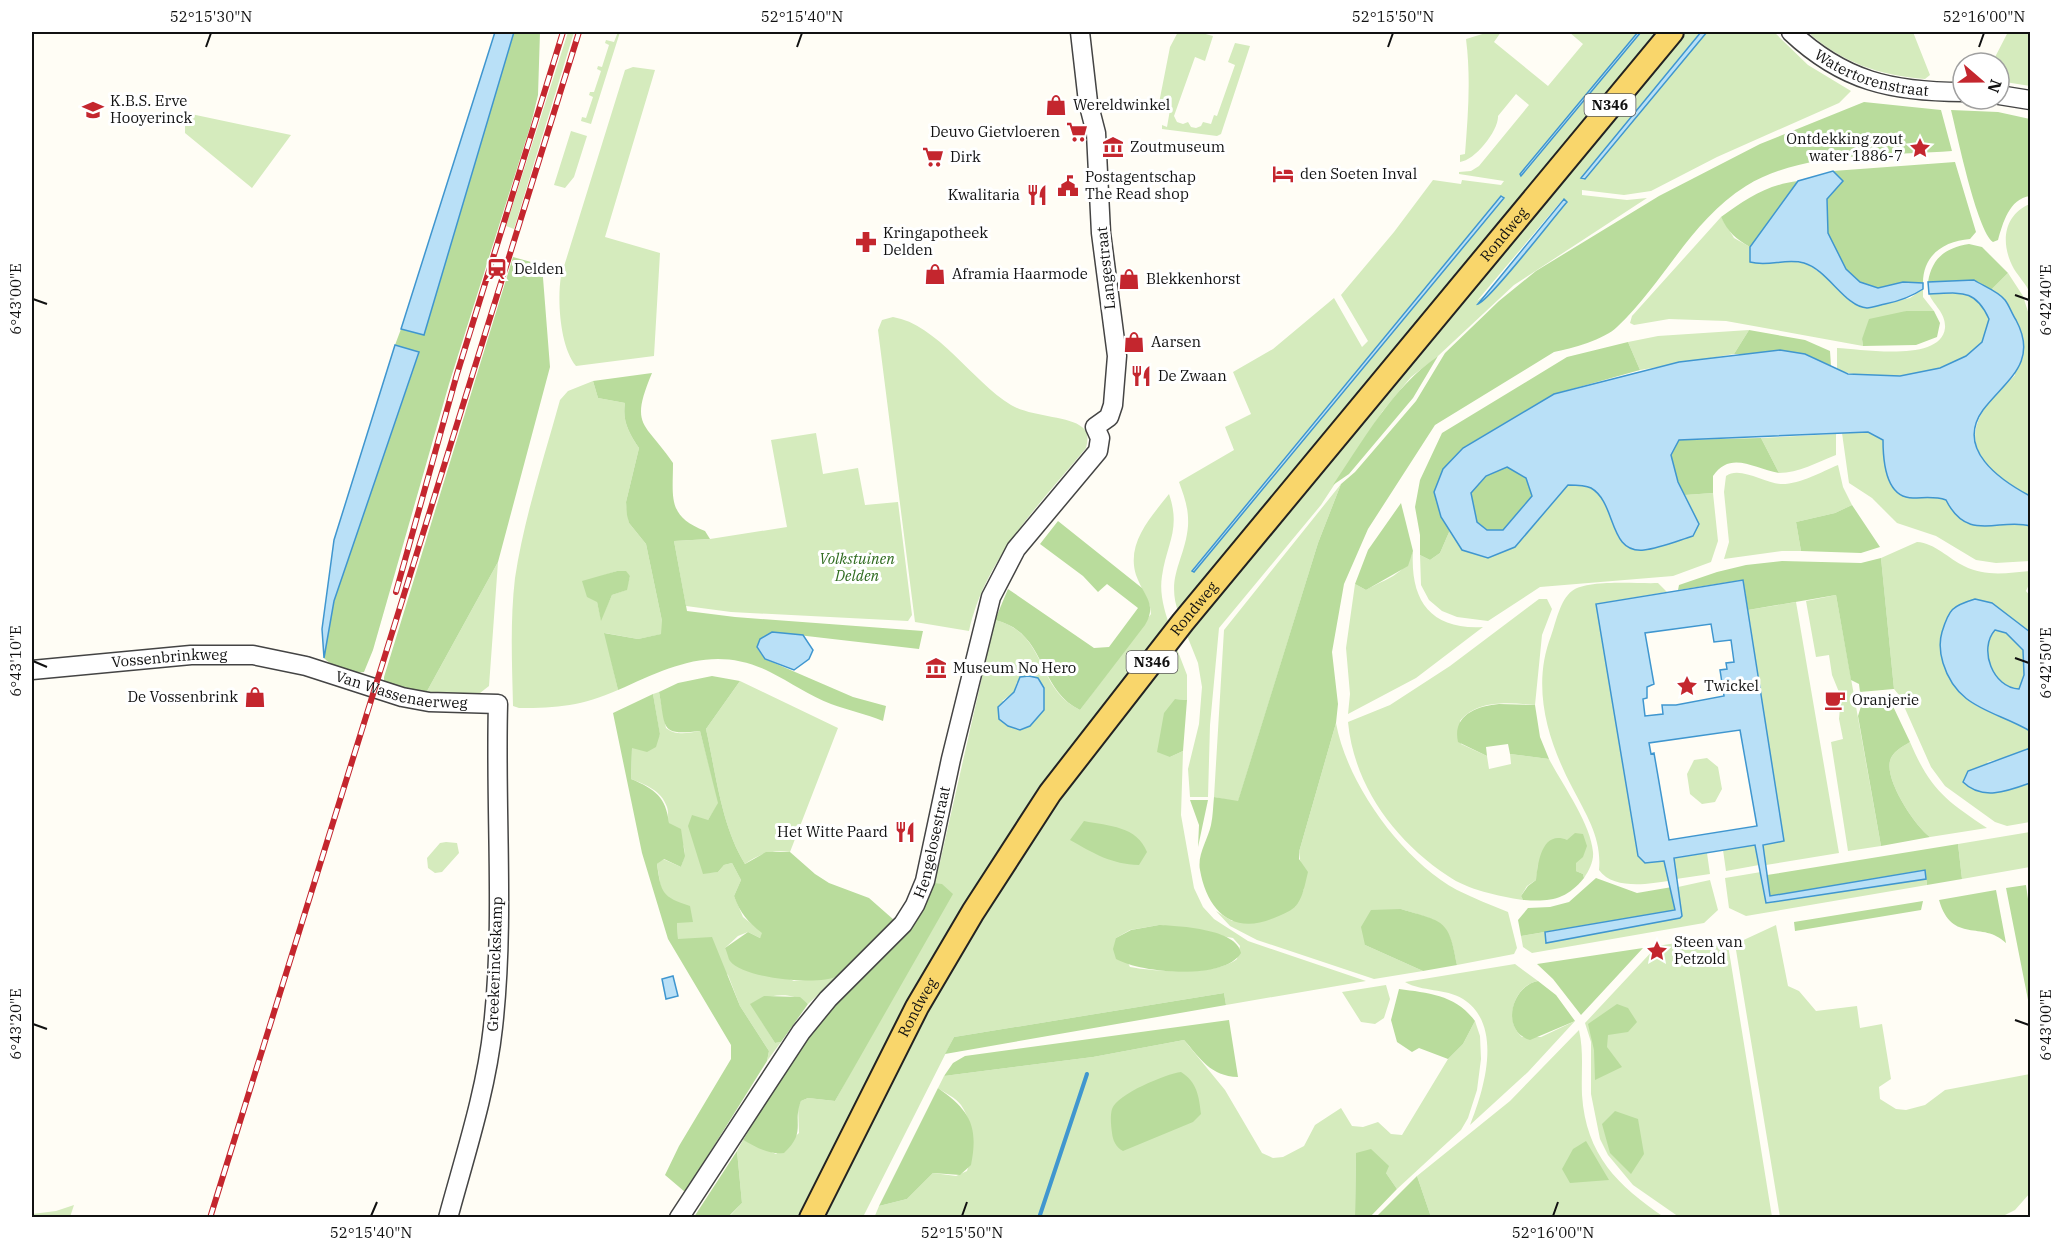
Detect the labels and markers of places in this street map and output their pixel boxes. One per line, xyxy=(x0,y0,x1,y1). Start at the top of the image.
place label: K.B.S. Erve Hooyerinck xyxy=(110,91,192,127)
shop icon: Wereldwinkel xyxy=(1044,93,1068,117)
place label: Wereldwinkel xyxy=(1073,95,1170,114)
school or university icon: K.B.S. Erve Hooyerinck xyxy=(81,98,105,122)
supermarket icon: Deuvo Gietvloeren xyxy=(1065,120,1089,144)
place label: Deuvo Gietvloeren xyxy=(930,122,1060,141)
place label: Ontdekking zout water 1886-7 xyxy=(1786,129,1903,165)
museum icon: Zoutmuseum xyxy=(1101,135,1125,159)
place icon: Ontdekking zout water 1886-7 xyxy=(1908,136,1932,160)
place label: Zoutmuseum xyxy=(1130,137,1225,156)
supermarket icon: Dirk xyxy=(921,145,945,169)
place label: Dirk xyxy=(950,147,981,166)
hotel icon: den Soeten Inval xyxy=(1271,162,1295,186)
place label: den Soeten Inval xyxy=(1300,164,1417,183)
place label: Postagentschap The Read shop xyxy=(1085,167,1196,203)
public building icon: Postagentschap The Read shop xyxy=(1056,174,1080,198)
restaurant icon: Kwalitaria xyxy=(1025,183,1049,207)
place label: Kwalitaria xyxy=(948,185,1020,204)
place label: Kringapotheek Delden xyxy=(883,223,988,259)
pharmacy icon: Kringapotheek Delden xyxy=(854,230,878,254)
station icon: Delden xyxy=(485,257,509,281)
place label: Delden xyxy=(514,259,564,278)
shop icon: Aframia Haarmode xyxy=(923,262,947,286)
place label: Aframia Haarmode xyxy=(952,264,1088,283)
shop icon: Blekkenhorst xyxy=(1117,267,1141,291)
place label: Blekkenhorst xyxy=(1146,269,1241,288)
shop icon: Aarsen xyxy=(1122,330,1146,354)
place label: Aarsen xyxy=(1151,332,1201,351)
restaurant icon: De Zwaan xyxy=(1129,364,1153,388)
place label: De Zwaan xyxy=(1158,366,1227,385)
museum icon: Museum No Hero xyxy=(924,656,948,680)
place label: Museum No Hero xyxy=(953,658,1076,677)
place icon: Twickel xyxy=(1675,674,1699,698)
place label: Twickel xyxy=(1704,676,1759,695)
shop icon: De Vossenbrink xyxy=(243,685,267,709)
place label: De Vossenbrink xyxy=(127,687,238,706)
cafe icon: Oranjerie xyxy=(1823,688,1847,712)
place label: Oranjerie xyxy=(1852,690,1919,709)
restaurant icon: Het Witte Paard xyxy=(893,820,917,844)
place label: Het Witte Paard xyxy=(777,822,888,841)
place label: Steen van Petzold xyxy=(1674,932,1743,968)
place icon: Steen van Petzold xyxy=(1645,939,1669,963)

